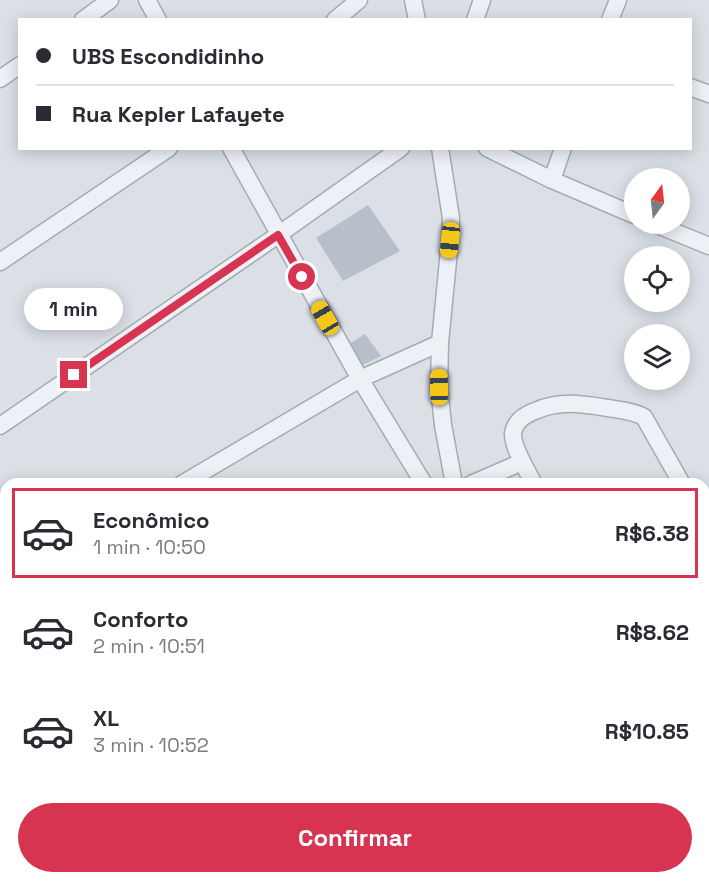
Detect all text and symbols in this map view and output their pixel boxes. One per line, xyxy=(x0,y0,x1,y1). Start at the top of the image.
text: UBS Escondidinho xyxy=(72,42,264,70)
text: Rua Kepler Lafayete xyxy=(72,100,285,128)
north arrow xyxy=(624,168,690,234)
map controls xyxy=(624,168,690,390)
car xyxy=(439,221,461,259)
button: locate xyxy=(624,246,690,312)
route start xyxy=(288,263,315,290)
callout: 1 min xyxy=(25,288,124,330)
text: 1 min xyxy=(49,296,98,322)
car xyxy=(308,298,342,338)
button: layers xyxy=(624,324,690,390)
route end xyxy=(60,361,87,388)
car xyxy=(430,369,448,405)
icon: car xyxy=(21,506,75,560)
text: Econômico xyxy=(93,506,210,534)
text: R$6.38 xyxy=(615,519,689,547)
text: 1 min · 10:50 xyxy=(93,534,206,560)
icon: car xyxy=(21,605,75,659)
text: Conforto xyxy=(93,605,188,633)
text: R$8.62 xyxy=(616,618,689,646)
text: 2 min · 10:51 xyxy=(93,633,205,659)
icon: car xyxy=(21,704,75,758)
text: XL xyxy=(93,704,119,732)
text: R$10.85 xyxy=(605,717,689,745)
text: 3 min · 10:52 xyxy=(93,732,209,758)
button: Confirmar xyxy=(18,803,692,872)

